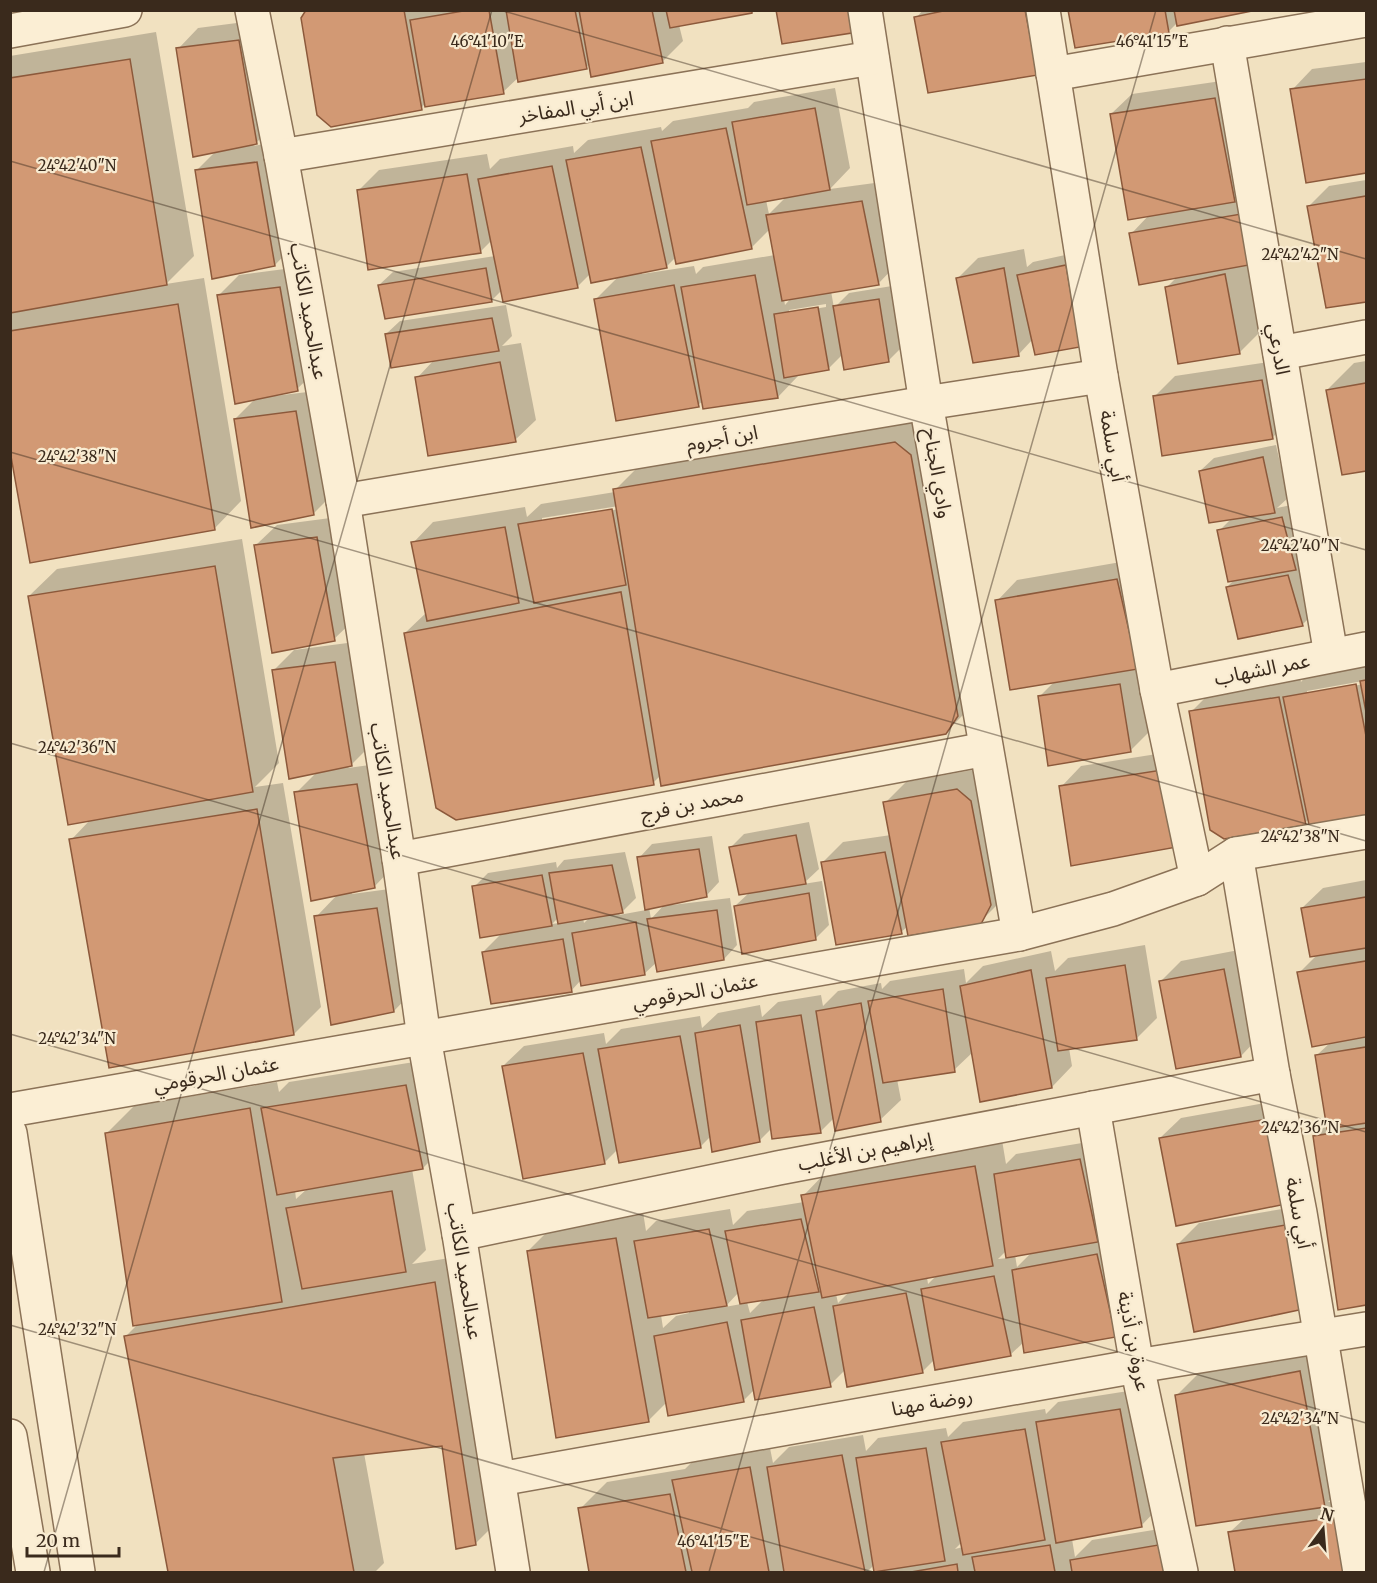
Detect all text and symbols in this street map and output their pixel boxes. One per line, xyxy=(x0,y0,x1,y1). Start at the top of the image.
text: 46°41'10"E xyxy=(450,32,524,51)
text: 46°41'15"E xyxy=(1116,32,1189,51)
street label: ابن أبي المفاخر xyxy=(516,85,636,132)
text: 24°42'40"N xyxy=(38,156,117,175)
street label: عبدالحميد الكاتب xyxy=(285,241,334,381)
text: 24°42'42"N xyxy=(1262,245,1339,264)
street label: الدرعي xyxy=(1259,321,1296,377)
street label: أبي سلمة xyxy=(1091,408,1132,484)
street label: ابن أجروم xyxy=(684,419,760,459)
street label: وادي الجناح xyxy=(915,426,959,521)
text: 24°42'38"N xyxy=(38,447,117,466)
text: 24°42'40"N xyxy=(1261,536,1340,555)
street label: عمر الشهاب xyxy=(1212,647,1312,690)
street label: عبدالحميد الكاتب xyxy=(365,721,412,861)
text: 24°42'36"N xyxy=(38,738,116,757)
street label: محمد بن فرج xyxy=(638,781,746,829)
text: 24°42'38"N xyxy=(1261,827,1340,846)
street label: عثمان الحرقومي xyxy=(630,967,760,1017)
text: 24°42'34"N xyxy=(38,1029,116,1048)
street label: عثمان الحرقومي xyxy=(151,1050,281,1100)
text: 24°42'36"N xyxy=(1261,1118,1339,1137)
street label: إبراهيم بن الأغلب xyxy=(796,1125,935,1179)
street label: أبي سلمة xyxy=(1277,1175,1318,1251)
street label: عبدالحميد الكاتب xyxy=(442,1201,489,1341)
street label: عروة بن أذينة xyxy=(1113,1289,1156,1393)
text: 24°42'32"N xyxy=(38,1320,116,1339)
street label: روضة مهنا xyxy=(889,1382,975,1421)
text: 24°42'34"N xyxy=(1261,1409,1339,1428)
north arrow xyxy=(1293,1499,1353,1559)
text: N xyxy=(1318,1503,1336,1526)
scale bar xyxy=(27,1520,118,1558)
text: 20 m xyxy=(36,1529,80,1552)
text: 46°41'15"E xyxy=(677,1532,750,1551)

